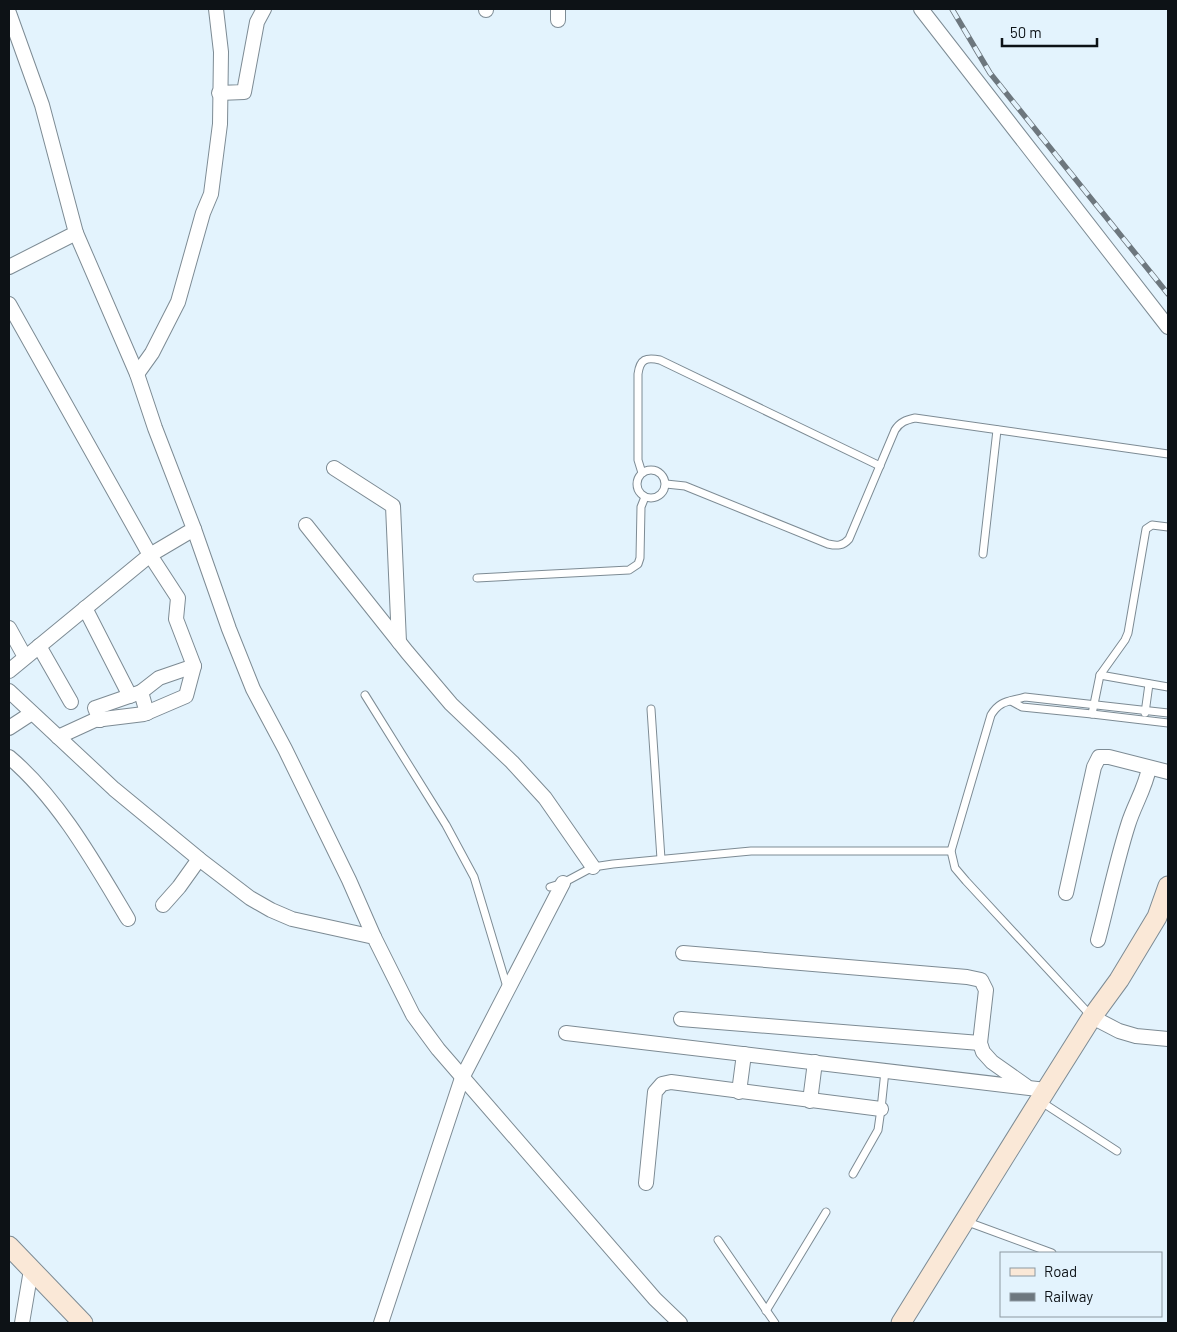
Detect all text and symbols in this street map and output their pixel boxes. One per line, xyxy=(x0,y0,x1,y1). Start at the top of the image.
scale bar xyxy=(1002,15,1097,47)
text: 50 m xyxy=(1010,23,1042,41)
legend xyxy=(1000,1252,1162,1317)
text: Road xyxy=(1044,1262,1077,1280)
text: Railway xyxy=(1044,1287,1093,1305)

